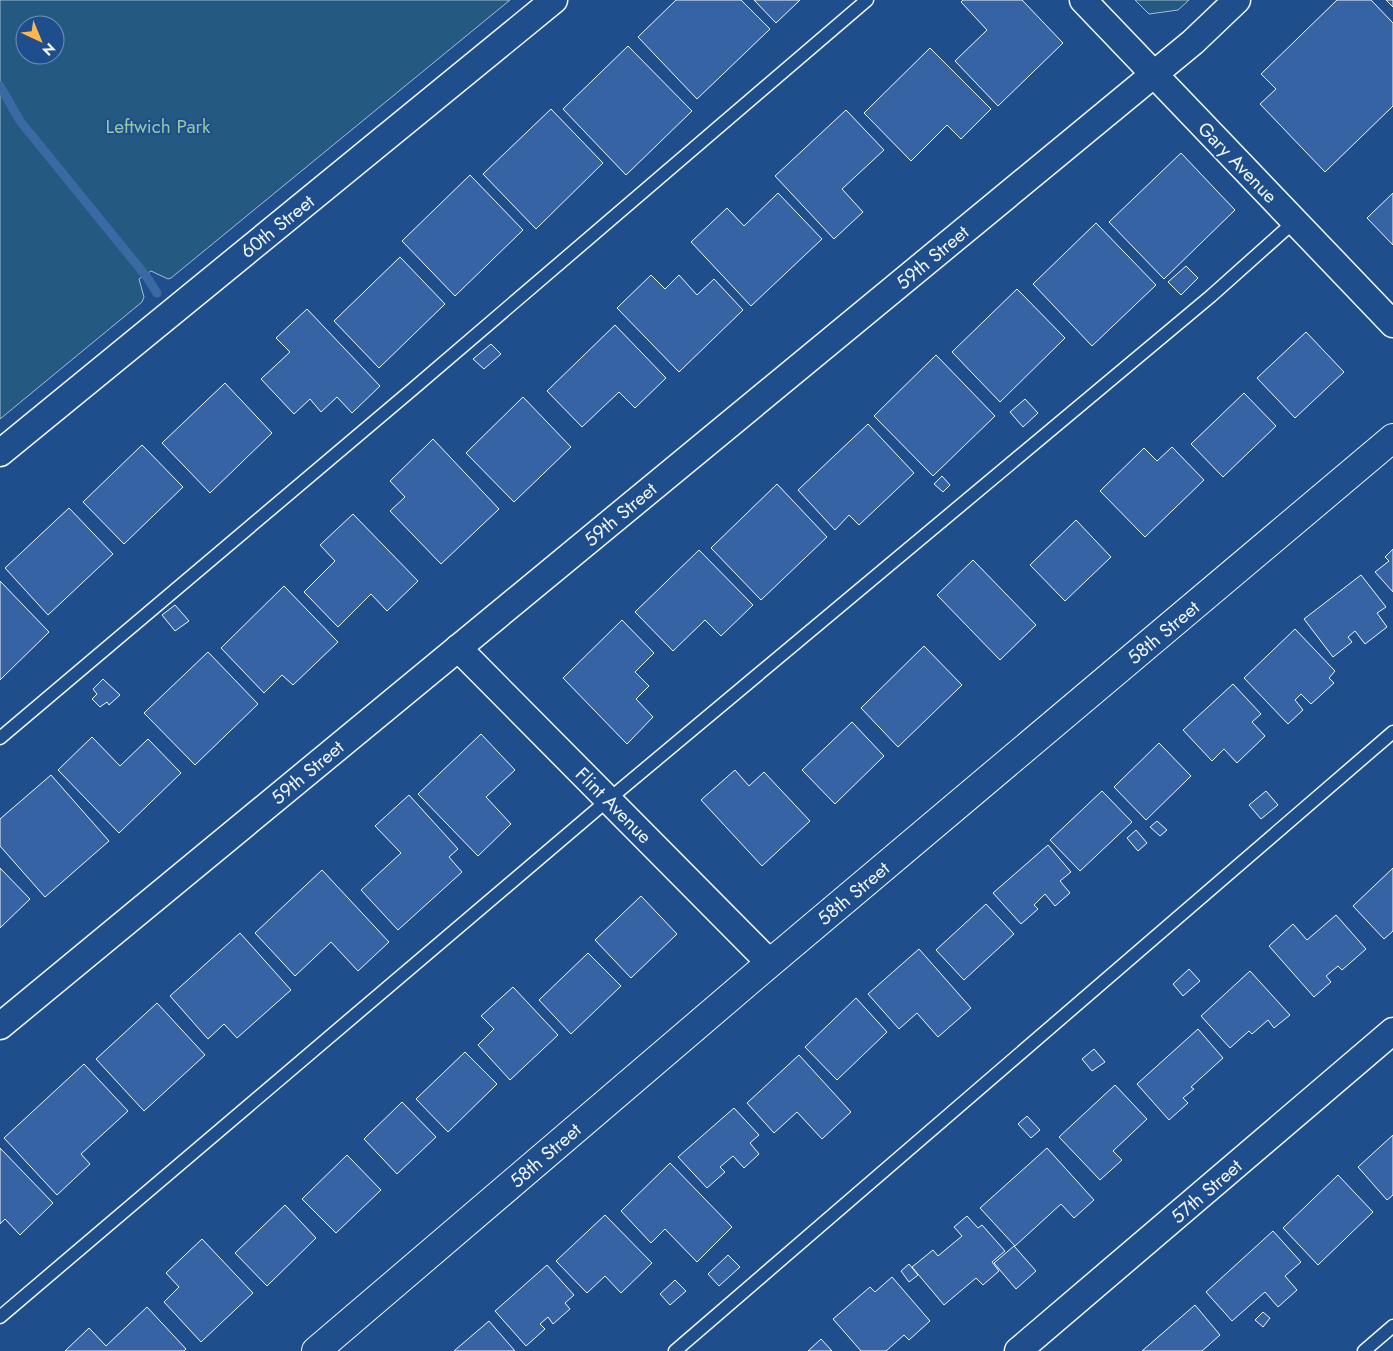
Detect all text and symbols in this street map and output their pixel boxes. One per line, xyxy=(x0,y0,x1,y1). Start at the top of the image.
north arrow xyxy=(15,15,65,65)
text: N xyxy=(38,38,60,60)
park label: Leftwich Park xyxy=(106,113,211,140)
street label: Gary Avenue xyxy=(1192,115,1284,209)
street label: 60th Street xyxy=(235,188,320,265)
street label: 59th Street xyxy=(890,219,975,296)
street label: 59th Street xyxy=(578,476,663,553)
street label: 58th Street xyxy=(1121,594,1206,671)
street label: 59th Street xyxy=(265,734,350,811)
street label: Flint Avenue xyxy=(569,761,658,850)
street label: 58th Street xyxy=(811,855,896,932)
street label: 58th Street xyxy=(504,1116,587,1194)
street label: 57th Street xyxy=(1165,1153,1248,1230)

